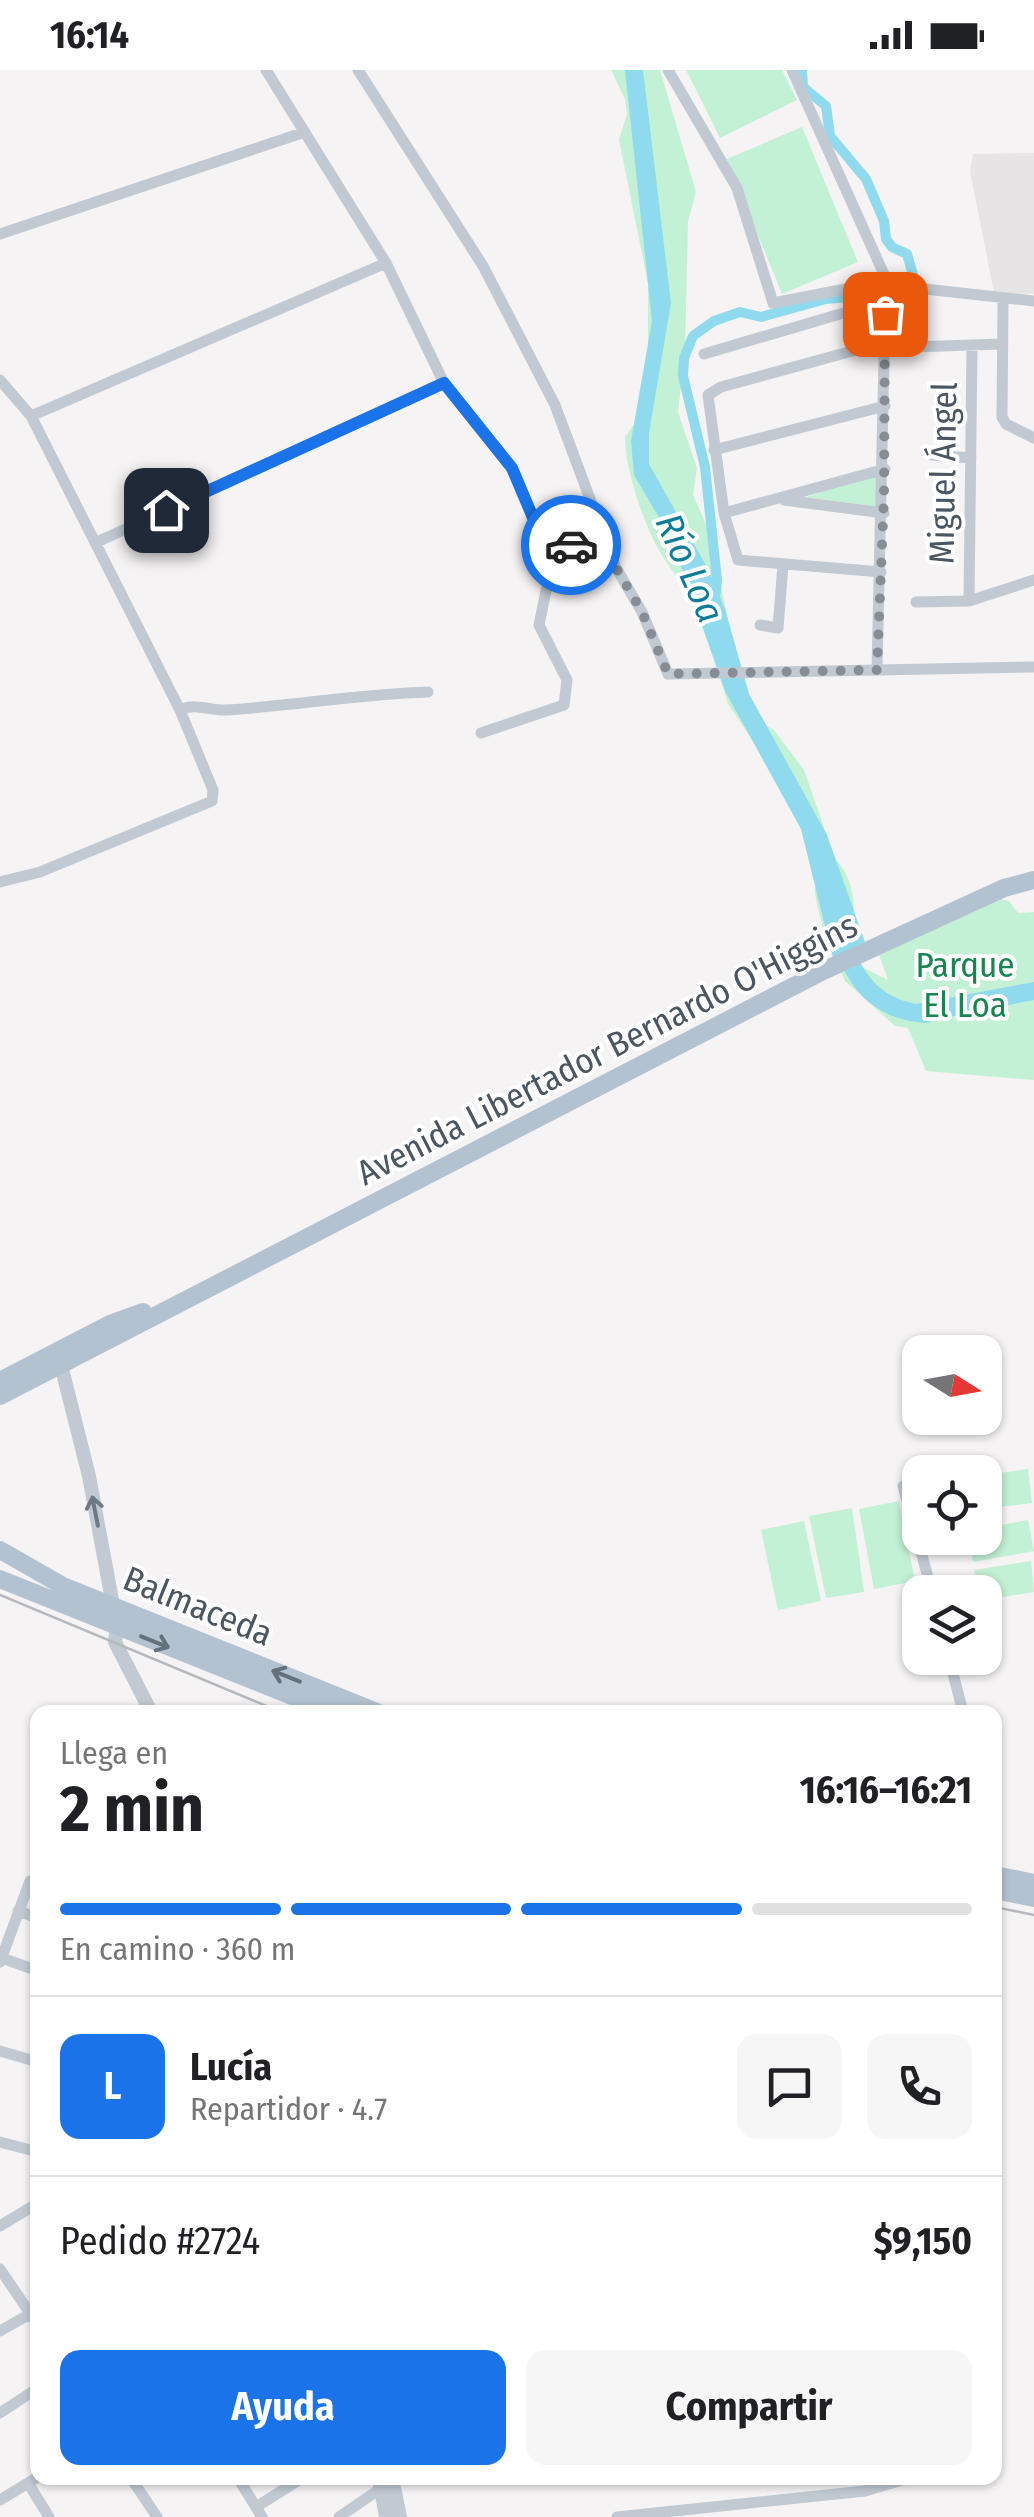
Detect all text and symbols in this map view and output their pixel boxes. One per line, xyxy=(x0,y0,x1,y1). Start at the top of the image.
text: 16:14 xyxy=(50,12,129,58)
pin xyxy=(843,272,928,357)
icon: bag xyxy=(858,287,913,342)
street label: Miguel Ángel xyxy=(920,382,966,564)
pin xyxy=(124,468,209,553)
icon: home xyxy=(139,483,194,538)
courier xyxy=(521,495,621,595)
water label: Río Loa xyxy=(646,506,734,630)
icon: car xyxy=(544,518,599,573)
street label: Avenida Libertador Bernardo O'Higgins xyxy=(350,904,864,1194)
park label: Parque El Loa xyxy=(915,944,1015,1026)
north arrow xyxy=(902,1335,1002,1435)
map controls xyxy=(902,1335,1002,1675)
button: locate xyxy=(902,1455,1002,1555)
one-way arrow xyxy=(85,1495,104,1527)
street label: Balmaceda xyxy=(117,1557,279,1655)
button: layers xyxy=(902,1575,1002,1675)
one-way arrow xyxy=(139,1634,170,1652)
one-way arrow xyxy=(272,1666,302,1684)
text: Llega en xyxy=(60,1734,168,1772)
text: 16:16–16:21 xyxy=(800,1767,972,1813)
text: 2 min xyxy=(60,1770,204,1848)
text: En camino · 360 m xyxy=(60,1930,295,1968)
button: chat xyxy=(737,2034,842,2139)
button: phone xyxy=(867,2034,972,2139)
text: Lucía xyxy=(190,2044,272,2090)
text: L xyxy=(104,2063,121,2109)
text: Repartidor · 4.7 xyxy=(190,2090,387,2128)
text: Pedido #2724 xyxy=(60,2218,260,2264)
text: $9,150 xyxy=(874,2218,972,2264)
button: Ayuda xyxy=(60,2350,506,2465)
button: Compartir xyxy=(526,2350,972,2465)

